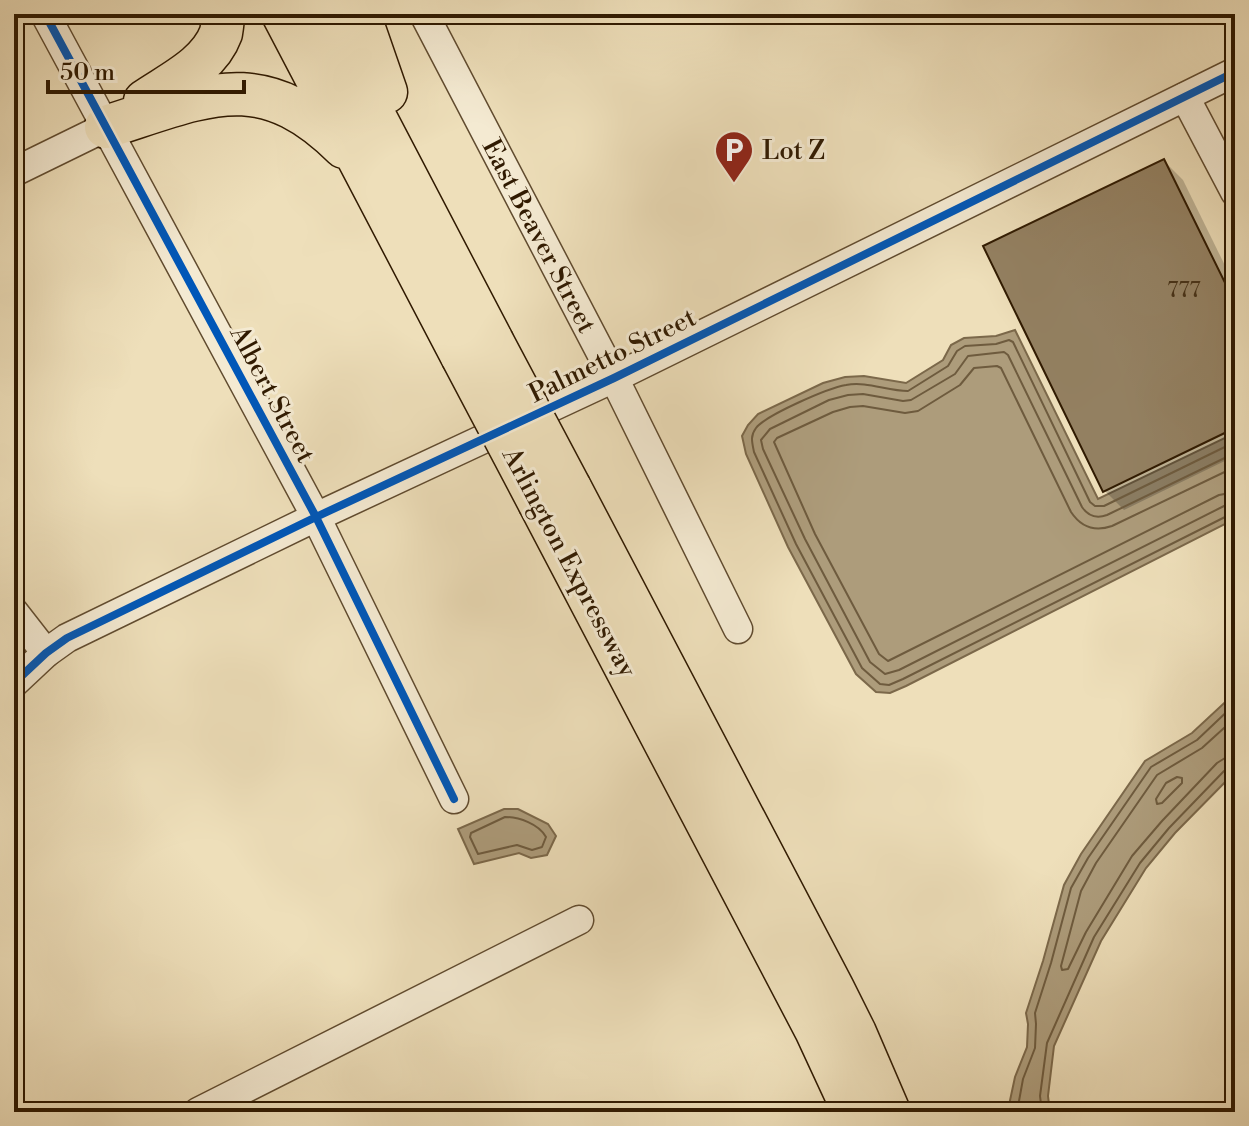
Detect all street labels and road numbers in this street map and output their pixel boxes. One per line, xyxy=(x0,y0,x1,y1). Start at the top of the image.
street label: East Beaver Street xyxy=(475,134,603,339)
street label: Palmetto Street xyxy=(524,302,701,410)
street label: Albert Street xyxy=(222,320,322,468)
street label: Arlington Expressway xyxy=(495,441,643,683)

